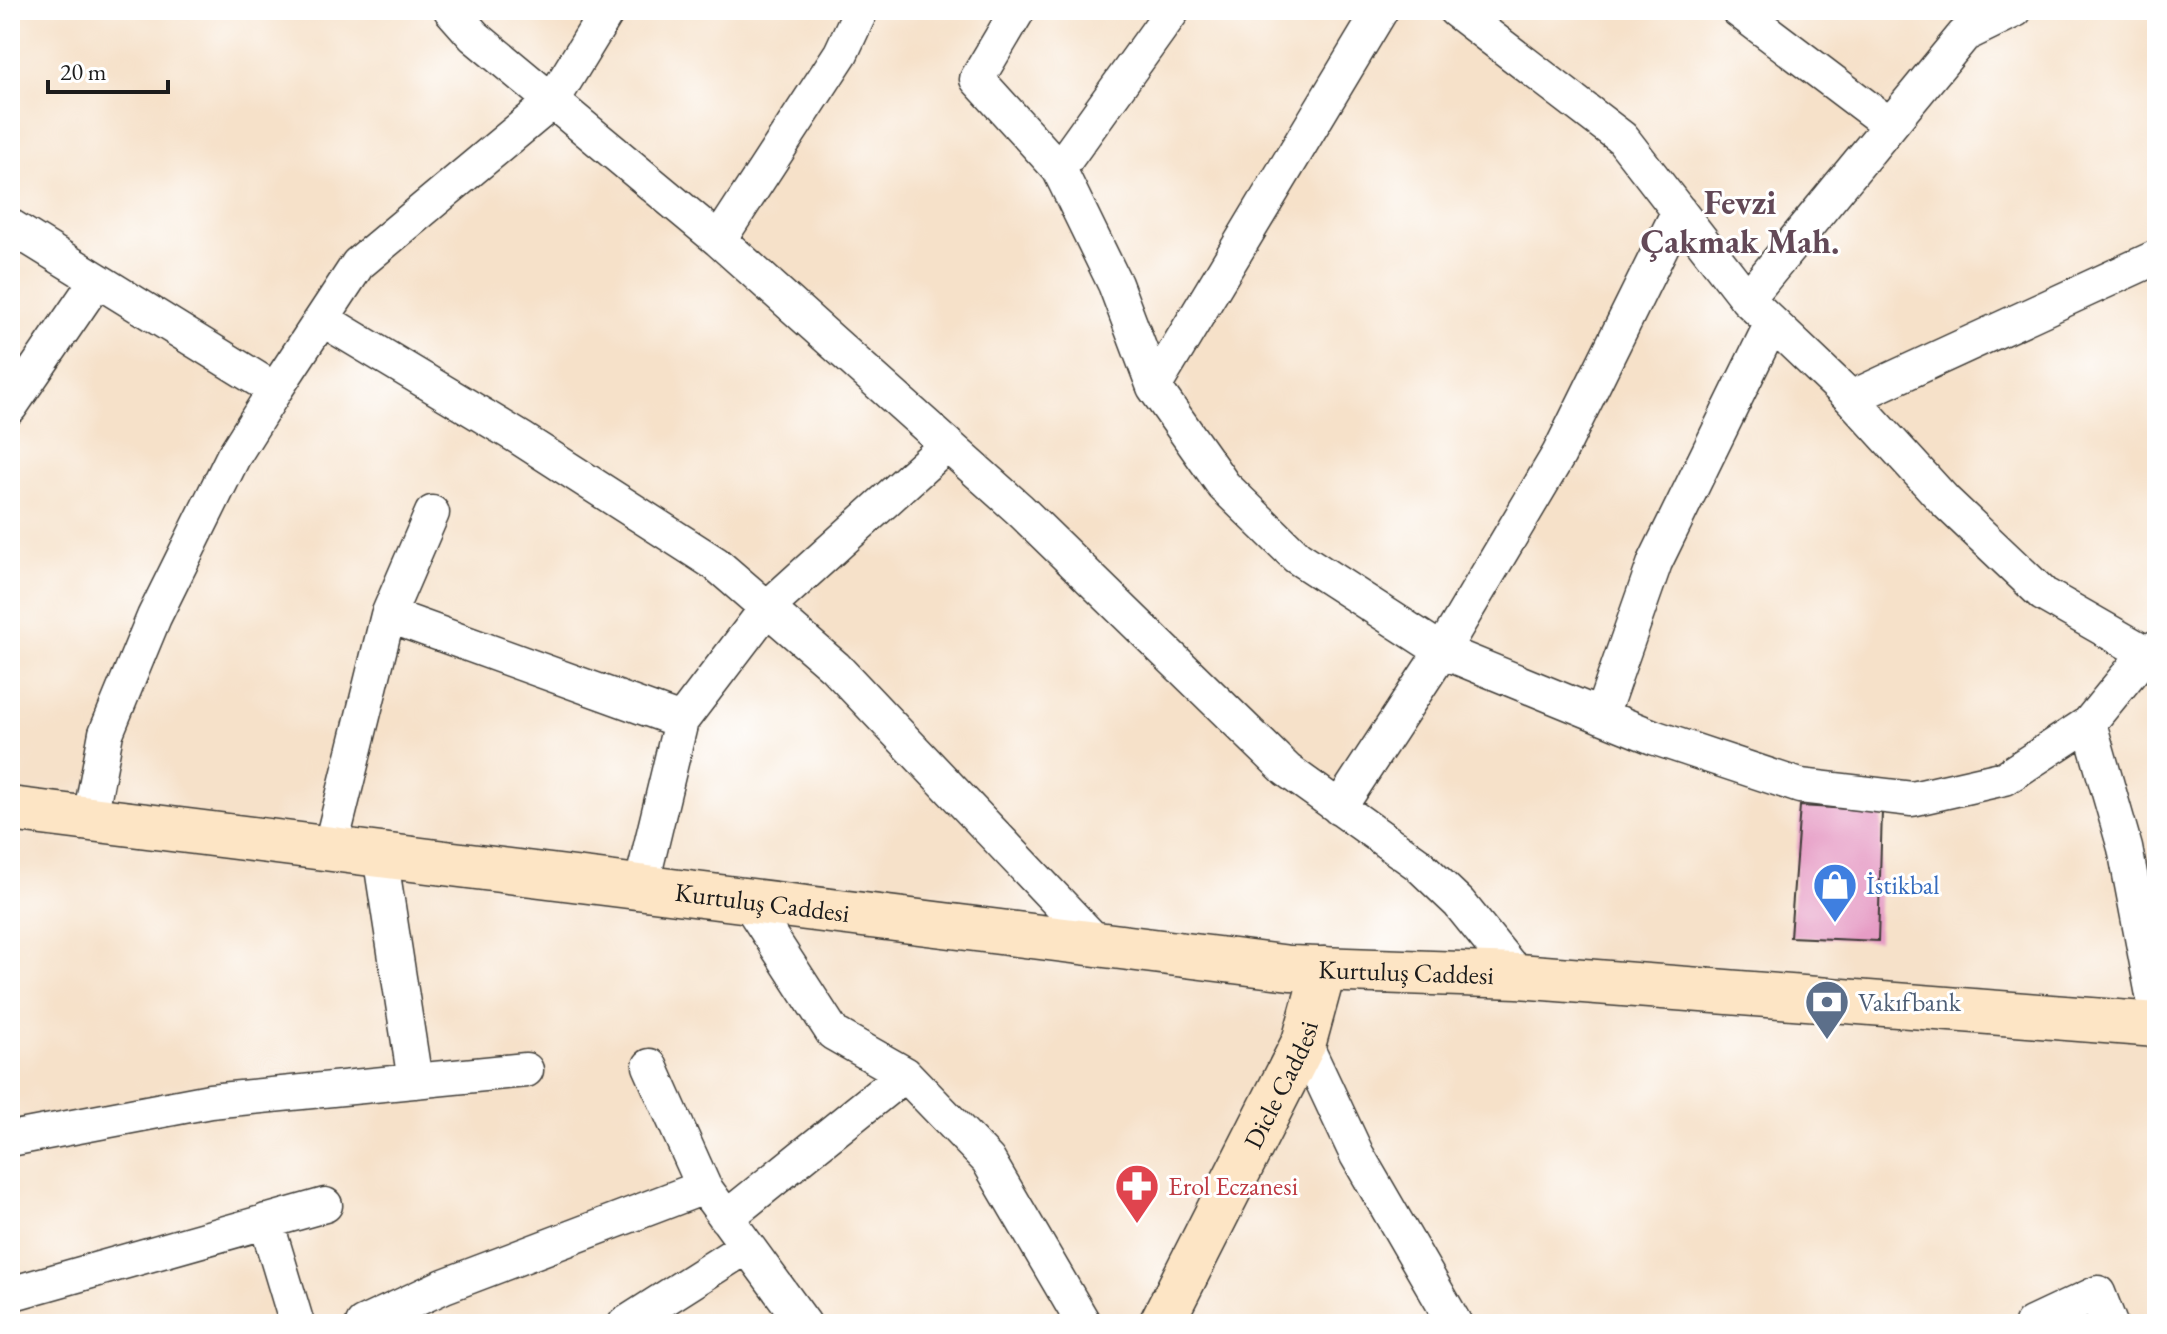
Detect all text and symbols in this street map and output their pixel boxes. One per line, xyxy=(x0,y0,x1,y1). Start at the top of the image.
scale bar xyxy=(48,44,168,94)
text: 20 m xyxy=(60,56,107,87)
district label: Fevzi Çakmak Mah. xyxy=(1641,180,1839,263)
shop icon: İstikbal xyxy=(1811,861,1859,924)
place label: İstikbal xyxy=(1866,868,1939,902)
street label: Kurtuluş Caddesi xyxy=(673,875,851,930)
street label: Kurtuluş Caddesi xyxy=(1318,952,1494,992)
bank icon: Vakıfbank xyxy=(1803,978,1851,1041)
place label: Vakıfbank xyxy=(1858,985,1962,1019)
street label: Dicle Caddesi xyxy=(1236,1017,1326,1154)
pharmacy icon: Erol Eczanesi xyxy=(1113,1162,1161,1225)
place label: Erol Eczanesi xyxy=(1168,1169,1298,1203)

